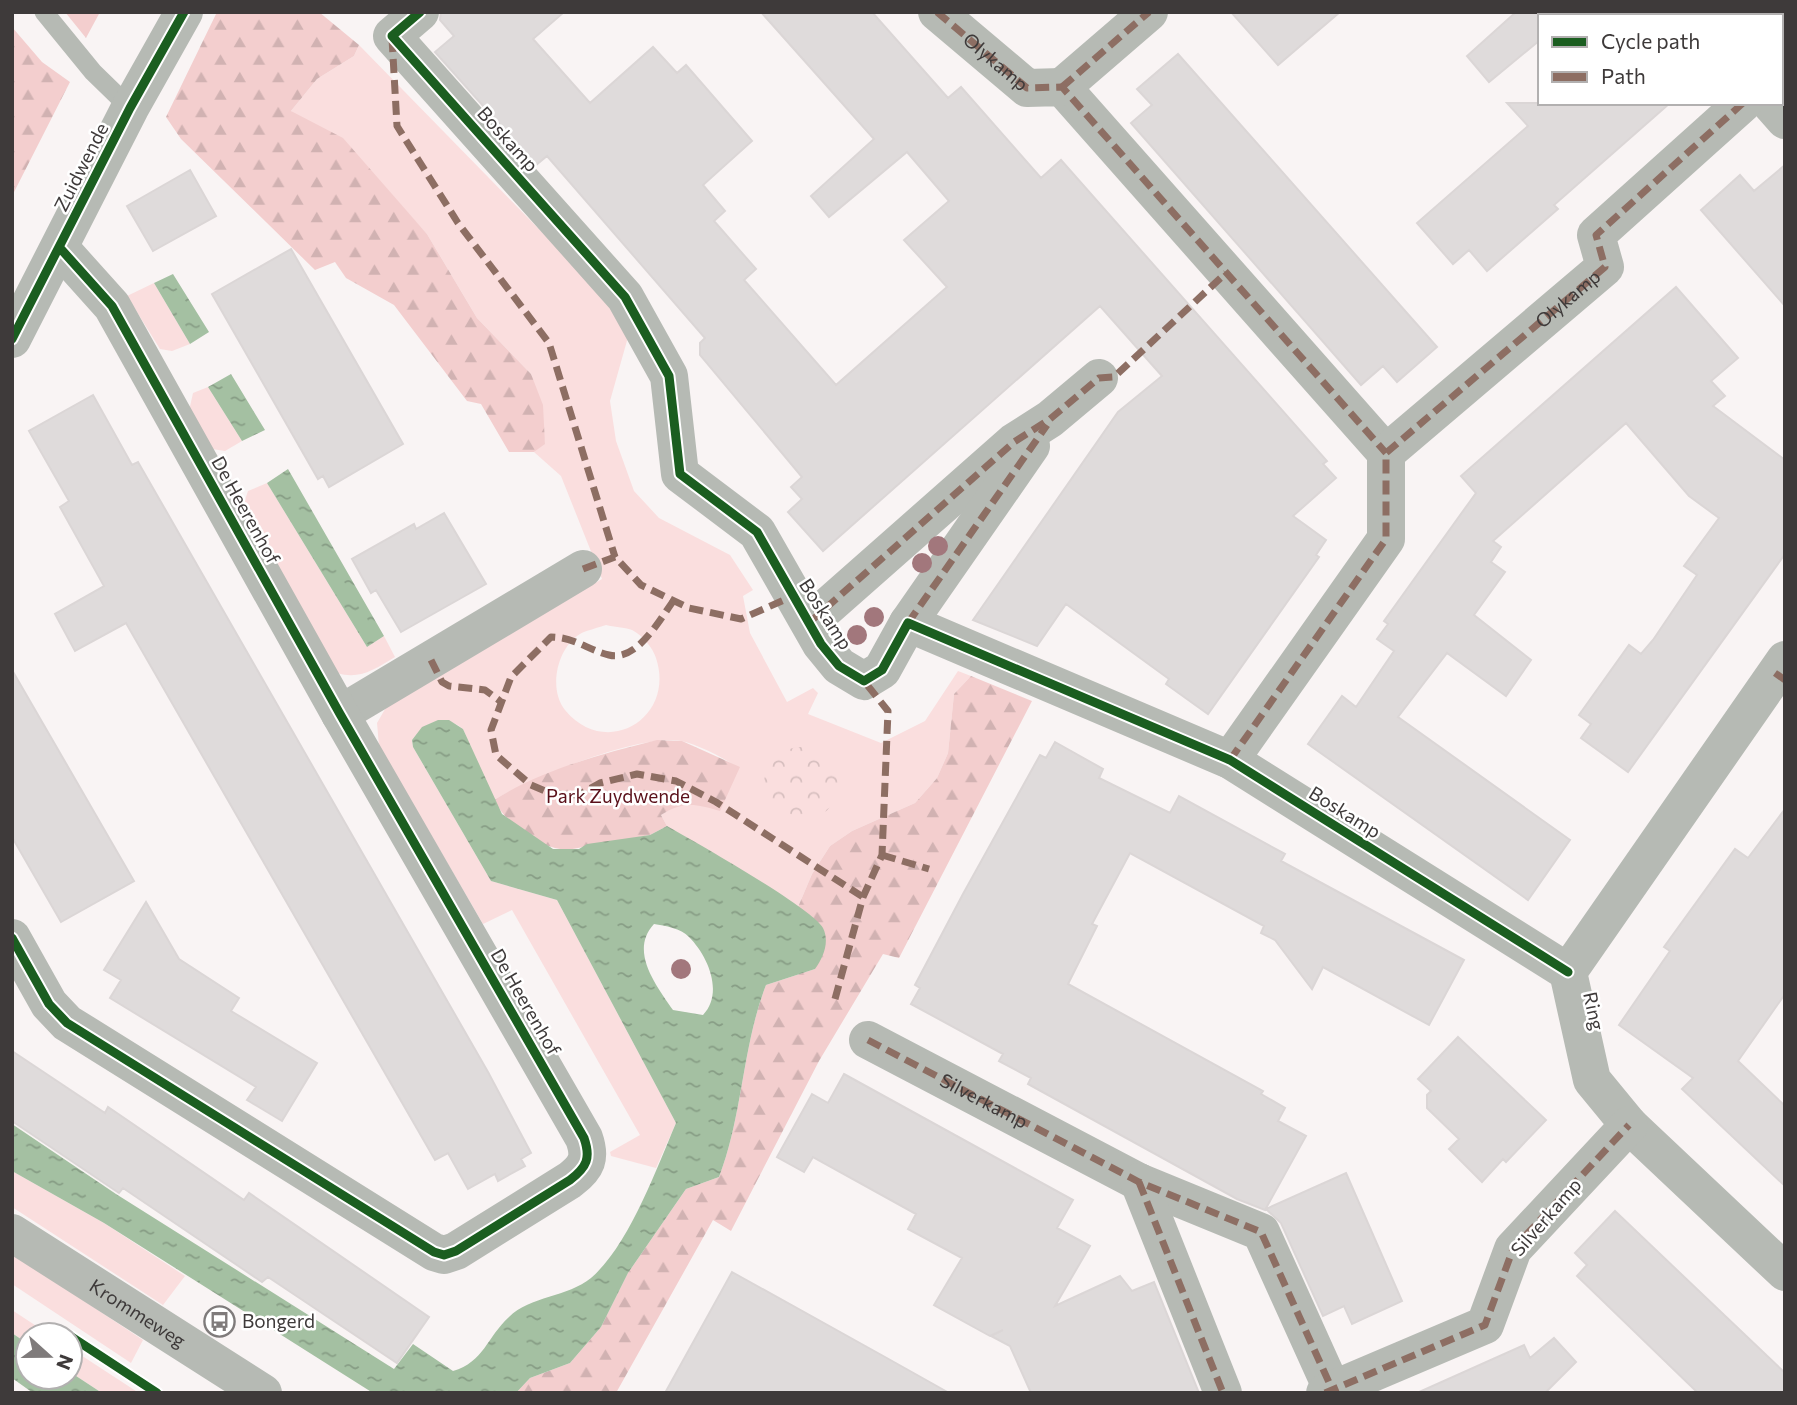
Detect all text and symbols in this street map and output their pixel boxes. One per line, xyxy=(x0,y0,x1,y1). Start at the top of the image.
legend xyxy=(1538,14,1783,105)
street label: Olykamp xyxy=(959,27,1033,95)
text: Cycle path xyxy=(1601,28,1700,53)
text: Path xyxy=(1601,63,1646,88)
street label: Boskamp xyxy=(473,101,544,176)
street label: Zuidwende xyxy=(49,119,113,215)
street label: Olykamp xyxy=(1530,264,1605,332)
street label: De Heerenhof xyxy=(207,452,286,568)
street label: Boskamp xyxy=(795,574,858,654)
street label: Boskamp xyxy=(1305,781,1385,843)
park label: Park Zuydwende xyxy=(546,784,690,807)
street label: De Heerenhof xyxy=(487,944,567,1060)
street label: Ring xyxy=(1579,990,1610,1032)
street label: Silverkamp xyxy=(936,1068,1032,1133)
street label: Silverkamp xyxy=(1505,1173,1586,1260)
street label: Krommeweg xyxy=(86,1274,190,1352)
bus stop icon: Bongerd xyxy=(202,1304,236,1338)
place label: Bongerd xyxy=(242,1309,315,1332)
north arrow xyxy=(14,1321,84,1391)
text: N xyxy=(52,1351,79,1373)

